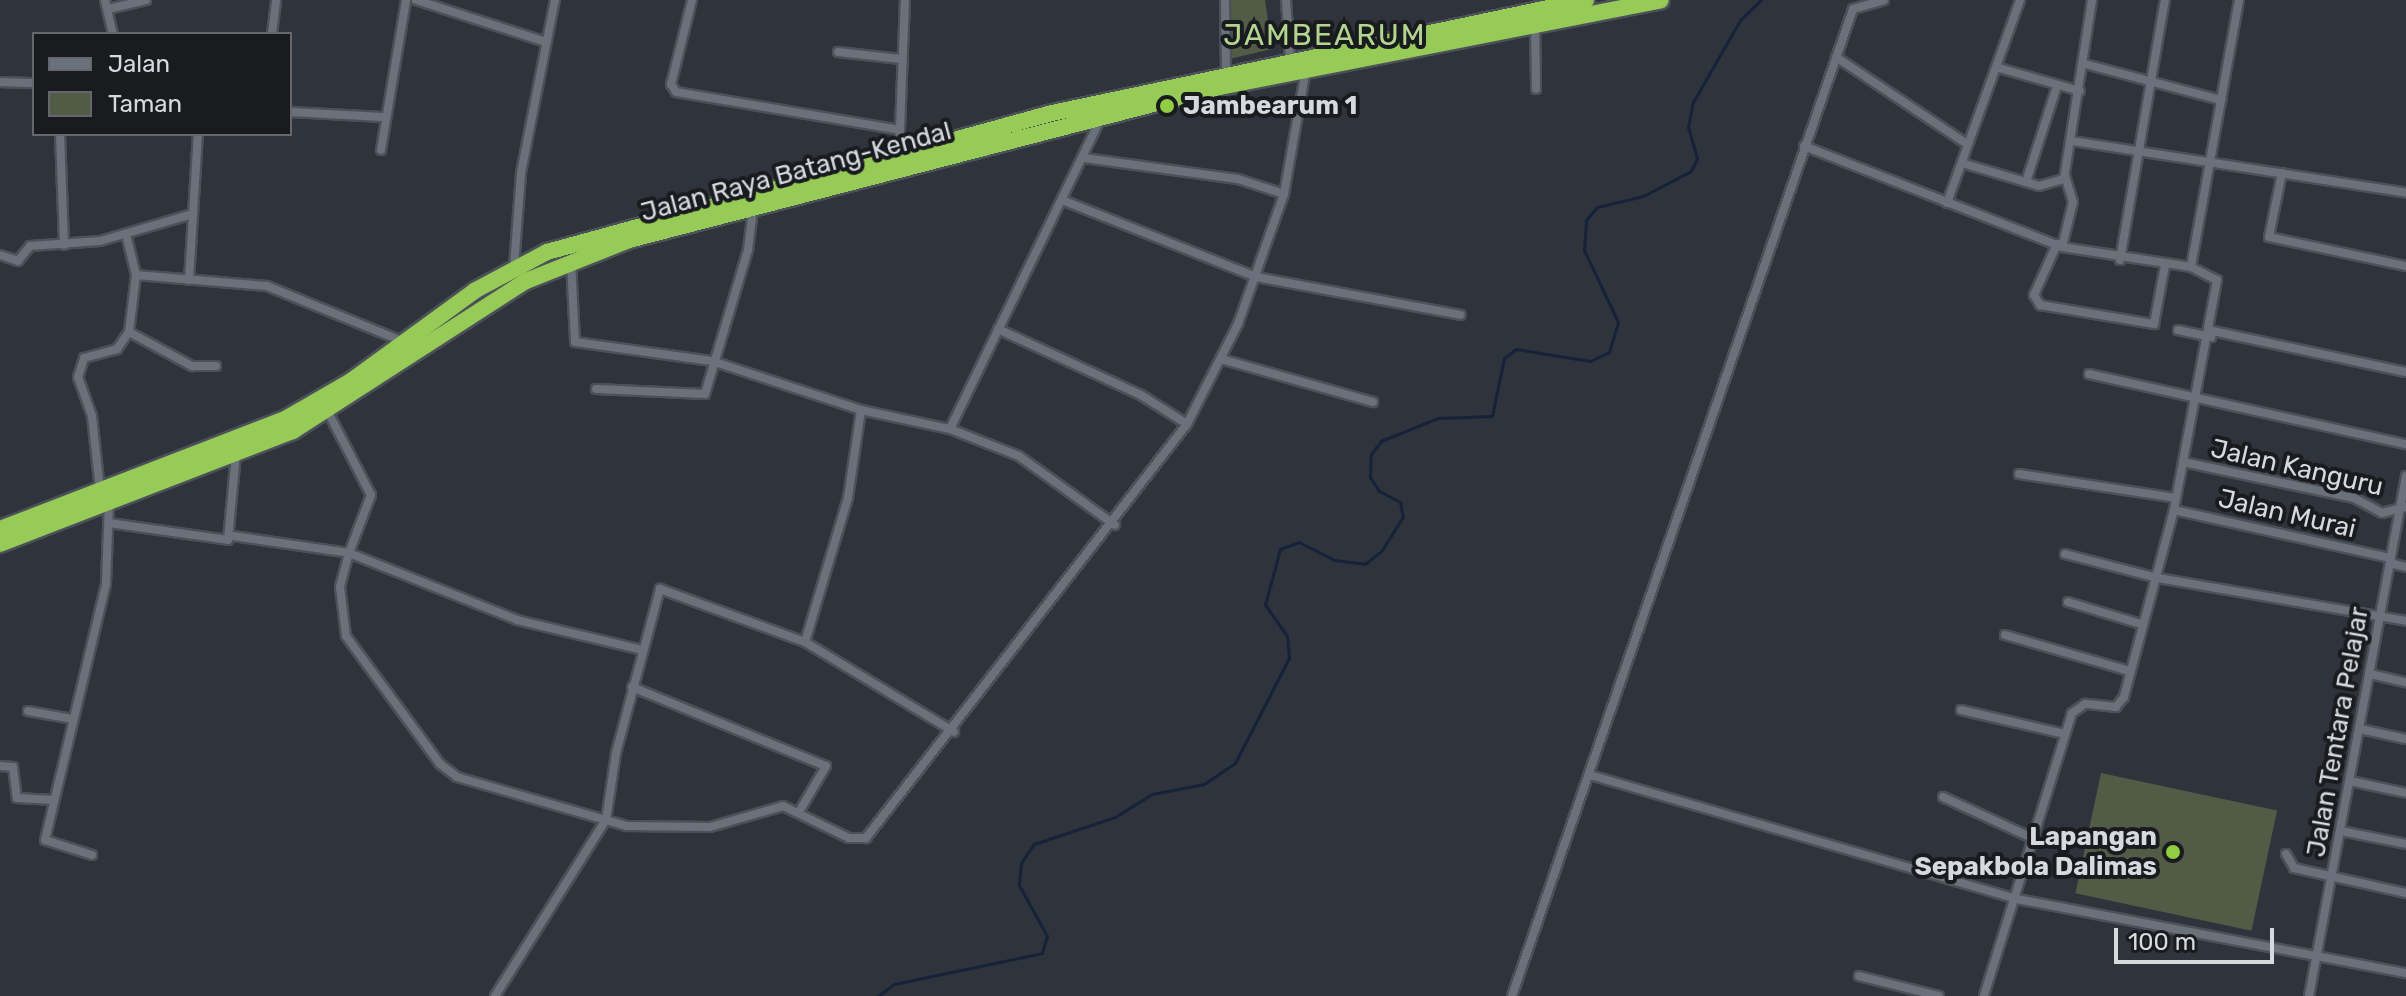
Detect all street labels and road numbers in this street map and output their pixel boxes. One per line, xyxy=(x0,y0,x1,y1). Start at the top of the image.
street label: Jalan Raya Batang-Kendal xyxy=(637,115,955,229)
street label: Jalan Kanguru xyxy=(2208,433,2386,503)
street label: Jalan Murai xyxy=(2215,483,2359,545)
street label: Jalan Tentara Pelajar xyxy=(2301,604,2375,860)

